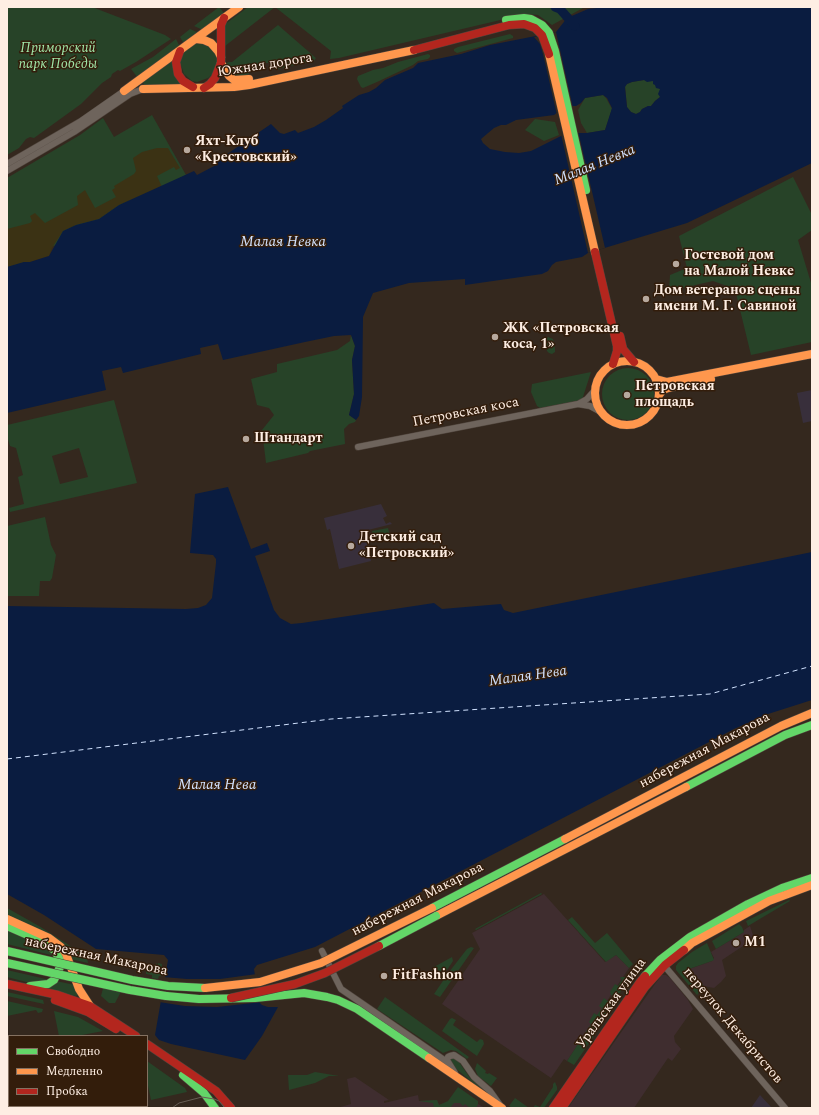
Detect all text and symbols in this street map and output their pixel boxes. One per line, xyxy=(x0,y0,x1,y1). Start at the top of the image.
park label: Приморский парк Победы xyxy=(19,41,97,74)
street label: Южная дорога xyxy=(216,50,314,82)
place label: Яхт-Клуб «Крестовский» xyxy=(195,134,297,166)
water label: Малая Невка xyxy=(552,142,638,190)
marker: Яхт-Клуб «Крестовский» xyxy=(182,145,192,155)
water label: Малая Невка xyxy=(240,234,326,252)
place label: Гостевой дом на Малой Невке xyxy=(684,248,794,280)
marker: Гостевой дом на Малой Невке xyxy=(671,259,681,269)
place label: Дом ветеранов сцены имени М. Г. Савиной xyxy=(654,283,800,316)
marker: Дом ветеранов сцены имени М. Г. Савиной xyxy=(641,294,651,304)
place label: ЖК «Петровская коса, 1» xyxy=(503,321,619,354)
marker: ЖК «Петровская коса, 1» xyxy=(490,332,500,342)
place label: Петровская площадь xyxy=(635,379,715,412)
marker: Петровская площадь xyxy=(622,390,632,400)
street label: Петровская коса xyxy=(411,394,521,432)
place label: Штандарт xyxy=(254,431,323,447)
marker: Штандарт xyxy=(241,434,251,444)
place label: Детский сад «Петровский» xyxy=(359,530,454,562)
marker: Детский сад «Петровский» xyxy=(346,541,356,551)
water label: Малая Нева xyxy=(488,663,568,691)
street label: набережная Макарова xyxy=(637,709,773,793)
water label: Малая Нева xyxy=(178,777,256,795)
street label: набережная Макарова xyxy=(349,859,487,941)
street label: набережная Макарова xyxy=(23,934,169,980)
place label: М1 xyxy=(744,935,766,951)
marker: М1 xyxy=(731,938,741,948)
street label: Уральская улица xyxy=(574,955,650,1053)
street label: переулок Декабристов xyxy=(679,965,785,1087)
place label: FitFashion xyxy=(392,968,462,984)
marker: FitFashion xyxy=(379,971,389,981)
legend xyxy=(8,1035,148,1107)
text: Свободно xyxy=(46,1042,100,1061)
text: Медленно xyxy=(46,1062,103,1081)
text: Пробка xyxy=(46,1082,88,1101)

